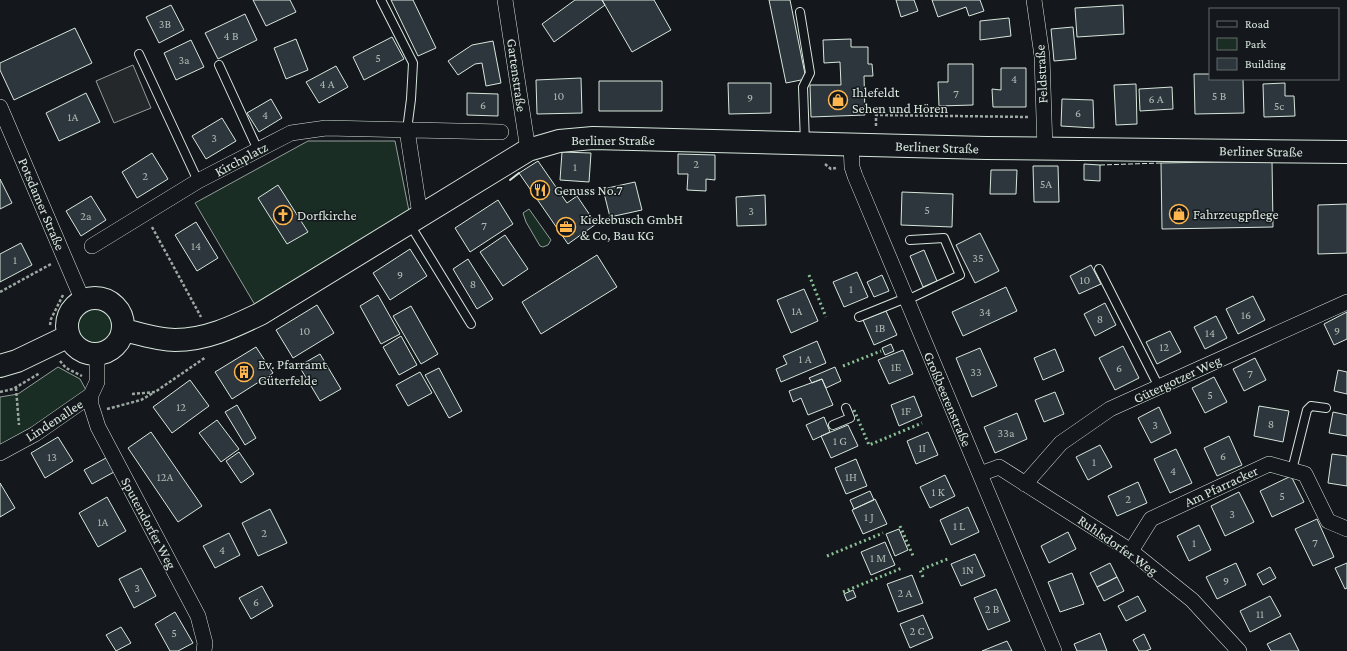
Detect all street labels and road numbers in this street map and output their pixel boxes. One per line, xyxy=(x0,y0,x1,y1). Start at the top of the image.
street label: Gartenstraße xyxy=(504,37,530,113)
street label: Feldstraße xyxy=(1031,44,1051,104)
street label: Berliner Straße xyxy=(571,132,655,148)
street label: Kirchplatz xyxy=(212,138,270,180)
street label: Berliner Straße xyxy=(895,138,979,156)
street label: Berliner Straße xyxy=(1219,142,1303,160)
street label: Potsdamer Straße xyxy=(15,155,69,253)
street label: Großbeerenstraße xyxy=(921,349,975,449)
street label: Gütergotzer Weg xyxy=(1131,352,1224,406)
street label: Lindenallee xyxy=(22,395,86,445)
street label: Am Pfarracker xyxy=(1182,462,1260,510)
street label: Sputendorfer Weg xyxy=(118,474,180,572)
street label: Ruhlsdorfer Weg xyxy=(1075,511,1161,579)

